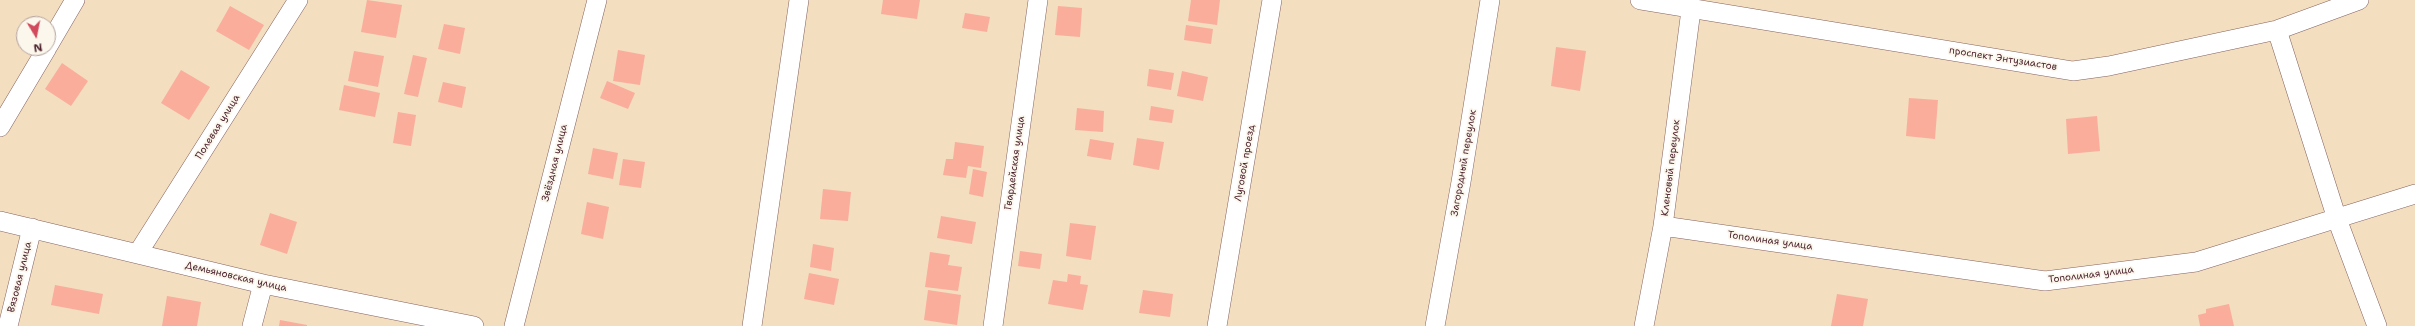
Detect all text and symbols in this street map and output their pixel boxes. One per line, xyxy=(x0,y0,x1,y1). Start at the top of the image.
north arrow xyxy=(16,16,56,56)
text: N xyxy=(32,39,44,55)
street label: проспект Энтузиастов xyxy=(1948,45,2058,73)
street label: Полевая улица xyxy=(193,92,243,162)
street label: Загородный переулок xyxy=(1449,109,1479,217)
street label: Гвардейская улица xyxy=(1002,115,1028,211)
street label: Кленовый переулок xyxy=(1659,119,1683,217)
street label: Звёздная улица xyxy=(540,123,570,203)
street label: Луговой проезд xyxy=(1232,124,1258,202)
street label: Тополиная улица xyxy=(1727,229,1813,253)
street label: Вязовая улица xyxy=(5,240,35,314)
street label: Демьяновская улица xyxy=(184,259,288,295)
street label: Тополиная улица xyxy=(2048,264,2134,286)

